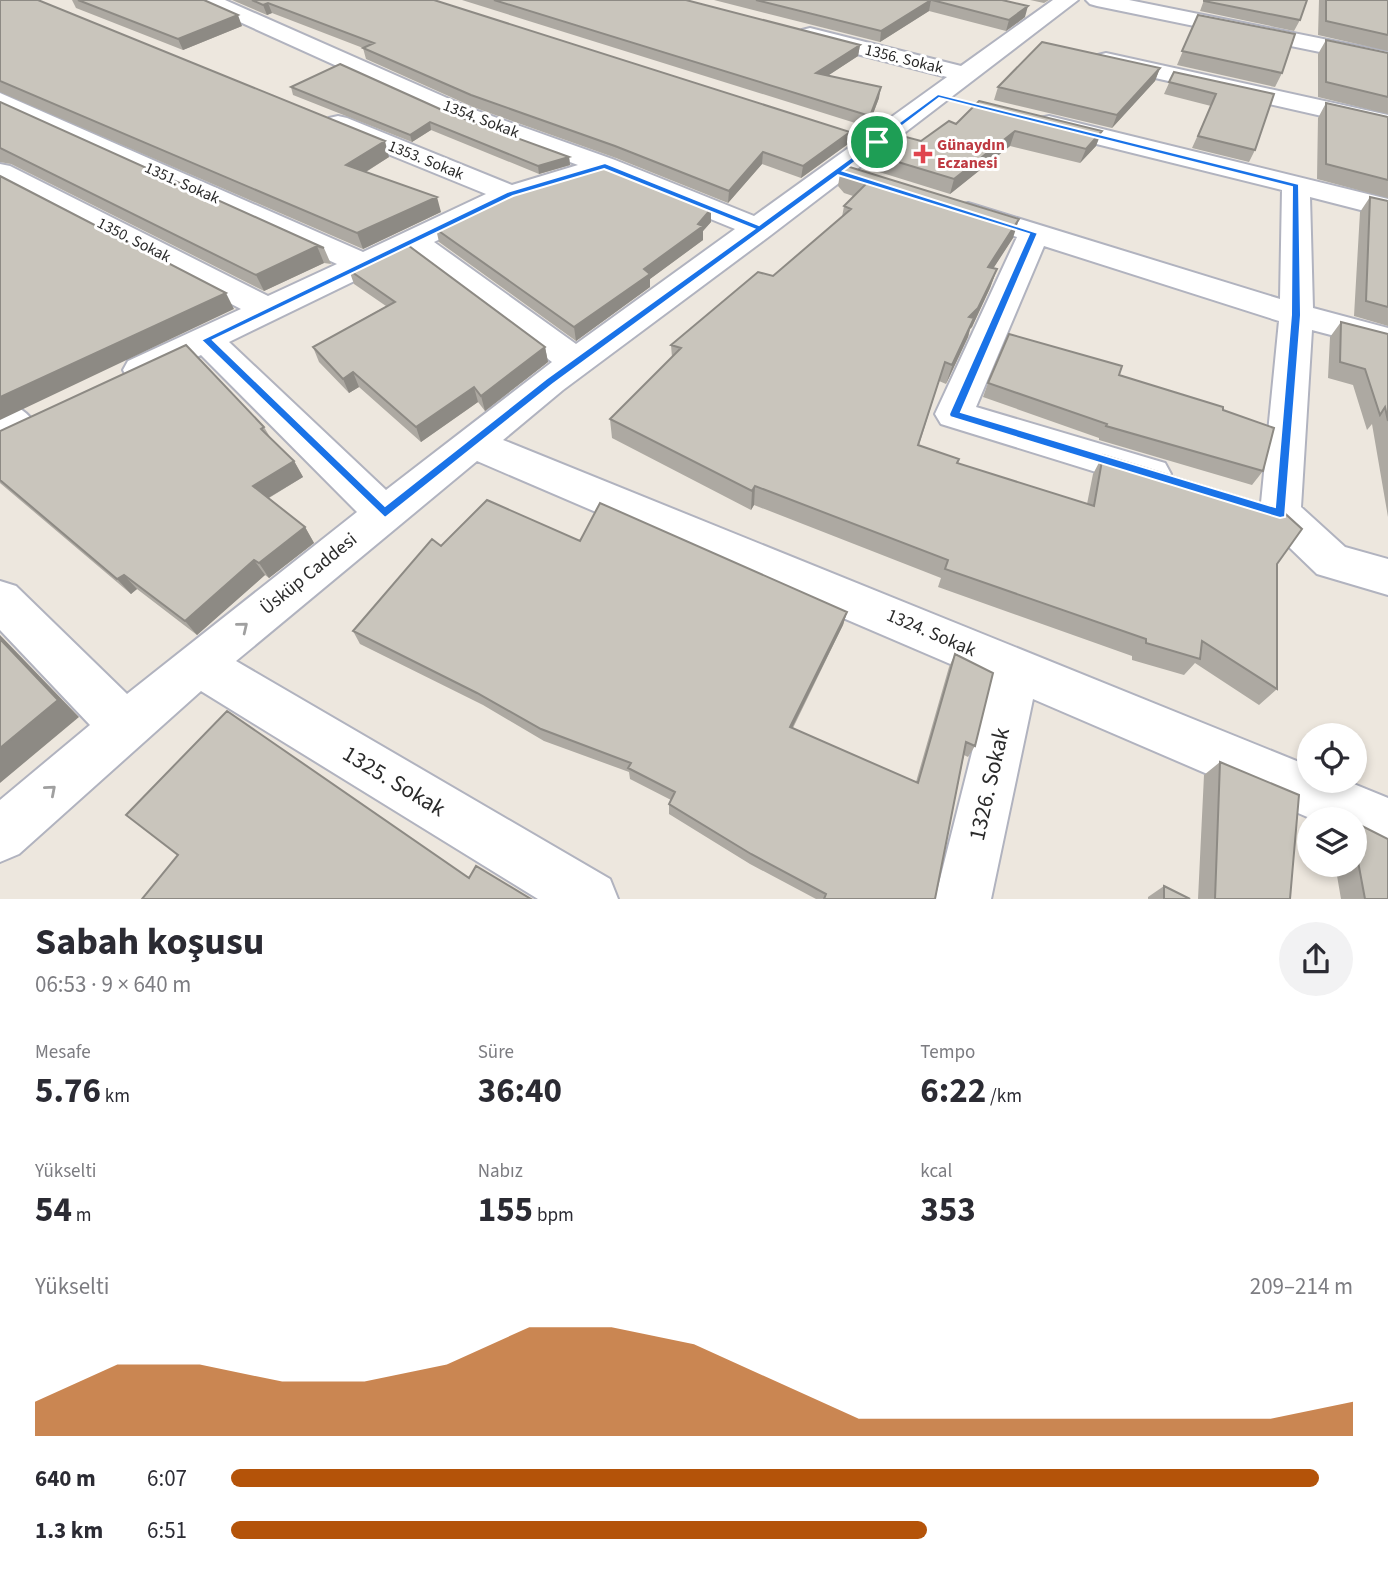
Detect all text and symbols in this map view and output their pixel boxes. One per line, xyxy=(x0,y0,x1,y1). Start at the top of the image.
street label: 1356. Sokak xyxy=(863,39,946,79)
street label: 1354. Sokak xyxy=(440,94,522,144)
pin xyxy=(847,112,907,172)
icon: arrive xyxy=(858,123,896,161)
place label: Günaydın Eczanesi xyxy=(937,134,1005,174)
street label: 1353. Sokak xyxy=(385,135,467,185)
marker: Günaydın Eczanesi xyxy=(915,146,931,162)
street label: 1351. Sokak xyxy=(141,157,223,209)
street label: 1350. Sokak xyxy=(93,212,175,268)
street label: Üsküp Caddesi xyxy=(255,527,363,621)
street label: 1324. Sokak xyxy=(882,602,981,664)
one-way arrow xyxy=(235,623,248,635)
map controls xyxy=(1297,723,1367,877)
button: locate xyxy=(1297,723,1367,793)
street label: 1326. Sokak xyxy=(960,724,1018,844)
street label: 1325. Sokak xyxy=(336,737,452,825)
one-way arrow xyxy=(43,786,56,798)
button: layers xyxy=(1297,807,1367,877)
text: Sabah koşusu xyxy=(35,915,264,969)
button: share xyxy=(1279,922,1353,996)
text: 06:53 · 9 × 640 m xyxy=(35,968,191,1001)
text: Mesafe xyxy=(35,1039,91,1066)
text: Süre xyxy=(478,1039,514,1066)
text: Tempo xyxy=(920,1039,975,1066)
text: 5.76 xyxy=(35,1066,101,1116)
text: 36:40 xyxy=(478,1066,562,1116)
text: 6:22 xyxy=(920,1066,986,1116)
text: km xyxy=(101,1083,130,1110)
text: /km xyxy=(986,1083,1022,1110)
text: Yükselti xyxy=(35,1158,96,1185)
text: Nabız xyxy=(478,1158,523,1185)
text: kcal xyxy=(920,1158,952,1185)
text: 54 xyxy=(35,1185,72,1235)
text: 155 xyxy=(478,1185,533,1235)
text: 353 xyxy=(920,1185,976,1235)
text: m xyxy=(72,1202,92,1229)
text: bpm xyxy=(533,1202,574,1229)
text: Yükselti xyxy=(35,1270,109,1303)
text: 209–214 m xyxy=(1250,1270,1353,1303)
text: 640 m xyxy=(35,1462,96,1495)
text: 6:07 xyxy=(147,1462,187,1495)
text: 1.3 km xyxy=(35,1514,103,1547)
text: 6:51 xyxy=(147,1514,187,1547)

